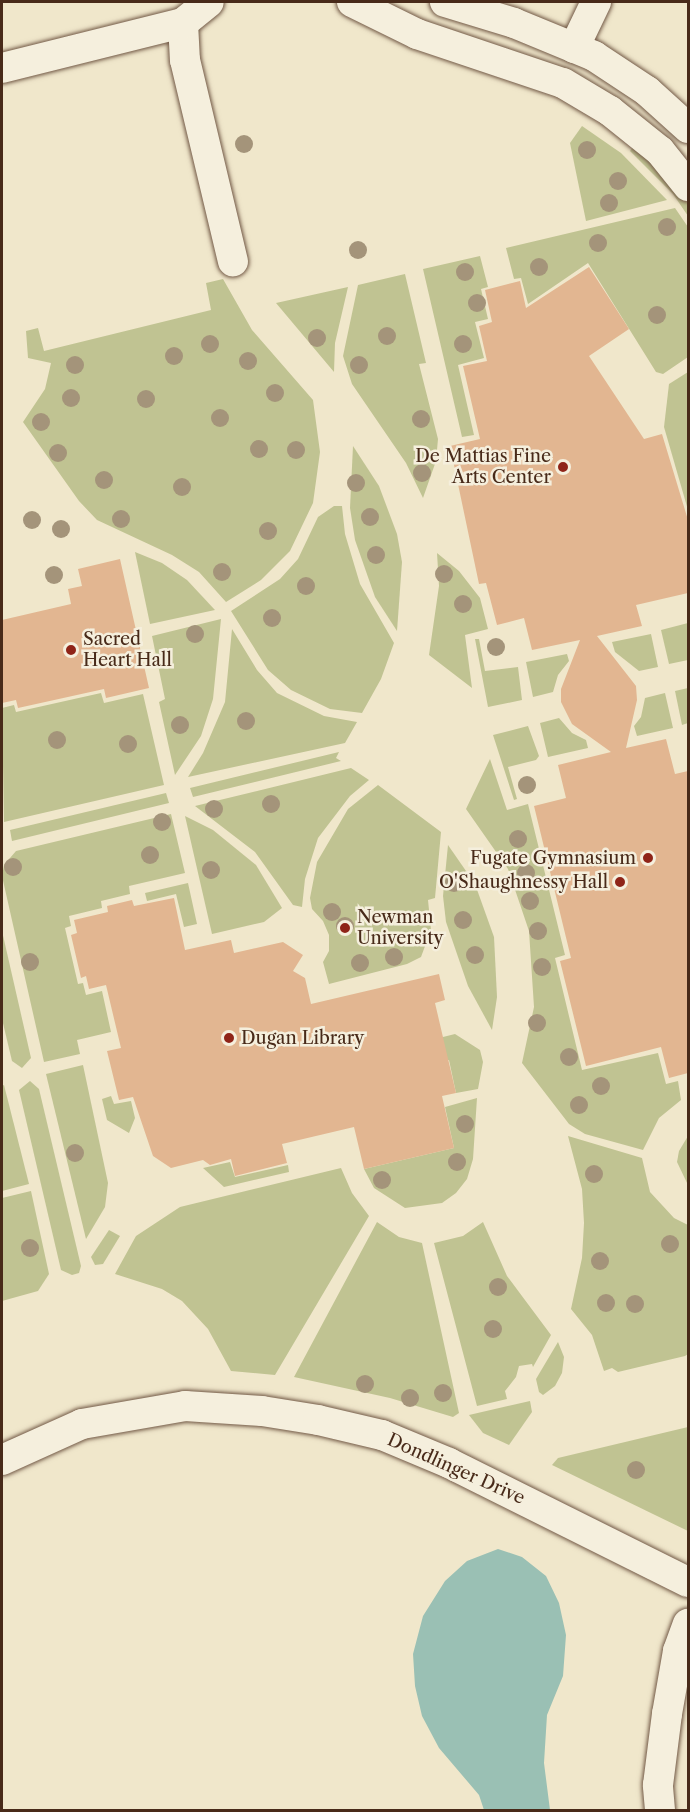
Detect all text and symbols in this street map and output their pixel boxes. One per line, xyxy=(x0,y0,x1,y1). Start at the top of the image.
place label: De Mattias Fine Arts Center xyxy=(415,446,551,488)
marker: De Mattias Fine Arts Center xyxy=(556,460,570,474)
place label: Sacred Heart Hall xyxy=(83,629,172,672)
marker: Sacred Heart Hall xyxy=(64,643,78,657)
place label: Fugate Gymnasium xyxy=(470,847,636,869)
marker: Fugate Gymnasium xyxy=(641,851,655,865)
place label: O'Shaughnessy Hall xyxy=(439,871,608,893)
marker: O'Shaughnessy Hall xyxy=(613,875,627,889)
place label: Newman University xyxy=(357,907,444,950)
marker: Newman University xyxy=(338,921,352,935)
place label: Dugan Library xyxy=(241,1027,364,1049)
marker: Dugan Library xyxy=(222,1031,236,1045)
street label: Dondlinger Drive xyxy=(384,1429,528,1509)

